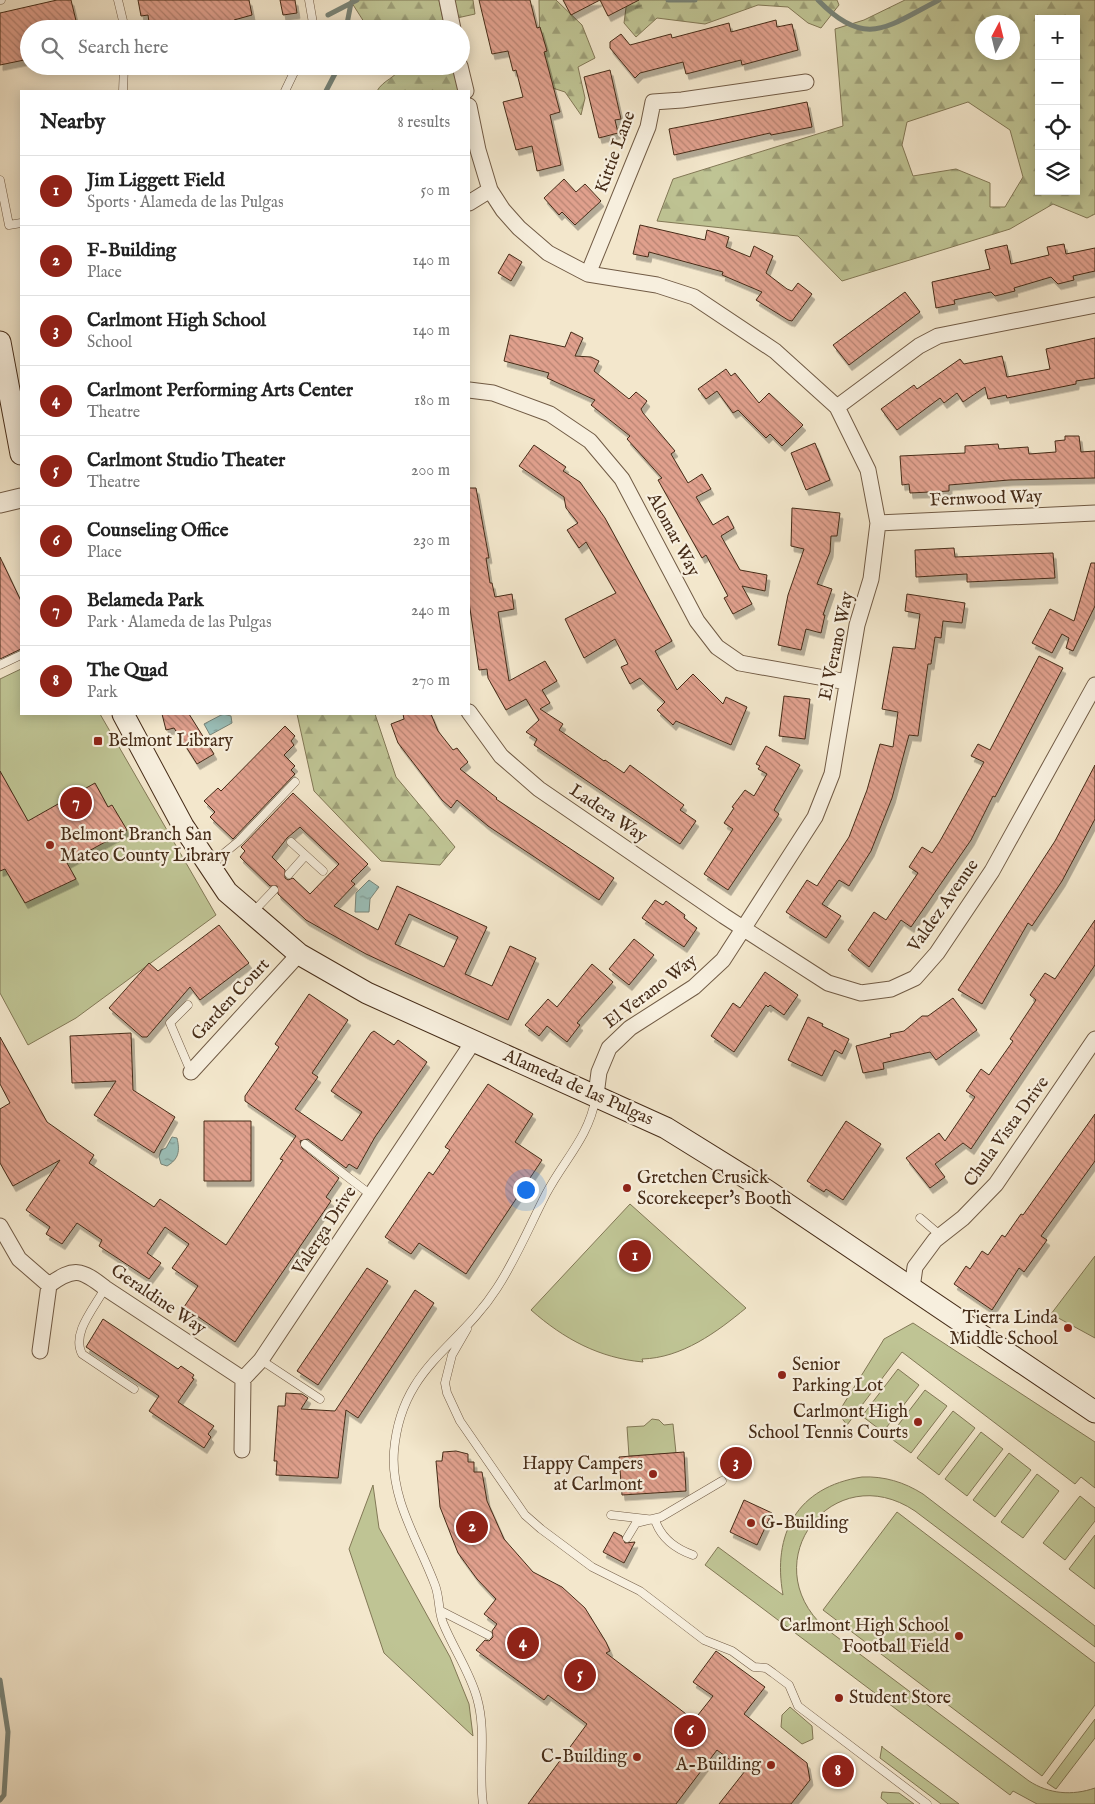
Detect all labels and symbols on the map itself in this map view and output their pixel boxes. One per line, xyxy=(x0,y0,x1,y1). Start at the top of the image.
north arrow xyxy=(975,15,1020,60)
street label: Kittie Lane xyxy=(591,108,641,196)
street label: Fernwood Way xyxy=(929,486,1043,512)
street label: Alomar Way xyxy=(641,488,705,581)
street label: El Verano Way xyxy=(814,589,860,702)
place label: Belmont Library xyxy=(108,730,233,753)
marker: Belmont Library xyxy=(92,735,104,747)
street label: Ladera Way xyxy=(565,780,652,849)
pin: 7 xyxy=(60,784,92,822)
place label: Belmont Branch San Mateo County Library xyxy=(60,824,230,868)
marker: Belmont Branch San Mateo County Library xyxy=(44,839,56,851)
street label: Valdez Avenue xyxy=(903,855,985,958)
street label: El Verano Way xyxy=(600,949,702,1034)
street label: Garden Court xyxy=(187,954,275,1046)
street label: Alameda de las Pulgas xyxy=(499,1044,656,1131)
street label: Chula Vista Drive xyxy=(959,1072,1055,1192)
place label: Gretchen Crusick Scorekeeper's Booth xyxy=(637,1167,792,1211)
your location xyxy=(513,1177,539,1203)
street label: Valerga Drive xyxy=(287,1182,362,1281)
marker: Gretchen Crusick Scorekeeper's Booth xyxy=(621,1182,633,1194)
pin: 1 xyxy=(619,1237,651,1275)
street label: Geraldine Way xyxy=(106,1260,210,1341)
place label: Tierra Linda Middle School xyxy=(949,1307,1058,1351)
marker: Tierra Linda Middle School xyxy=(1062,1322,1074,1334)
place label: Senior Parking Lot xyxy=(792,1354,883,1398)
marker: Senior Parking Lot xyxy=(776,1369,788,1381)
place label: Carlmont High School Tennis Courts xyxy=(748,1401,908,1445)
marker: Carlmont High School Tennis Courts xyxy=(912,1416,924,1428)
pin: 3 xyxy=(720,1444,752,1482)
place label: Happy Campers at Carlmont xyxy=(522,1453,643,1497)
marker: Happy Campers at Carlmont xyxy=(647,1468,659,1480)
pin: 2 xyxy=(456,1508,488,1546)
place label: G-Building xyxy=(761,1512,849,1535)
marker: G-Building xyxy=(745,1517,757,1529)
place label: Carlmont High School Football Field xyxy=(779,1615,949,1659)
pin: 4 xyxy=(507,1624,539,1662)
marker: Carlmont High School Football Field xyxy=(953,1630,965,1642)
pin: 5 xyxy=(564,1656,596,1694)
place label: Student Store xyxy=(849,1687,951,1710)
marker: Student Store xyxy=(833,1692,845,1704)
pin: 6 xyxy=(674,1712,706,1750)
place label: C-Building xyxy=(541,1746,627,1769)
marker: C-Building xyxy=(631,1751,643,1763)
pin: 8 xyxy=(822,1752,854,1790)
place label: A-Building xyxy=(675,1754,761,1777)
marker: A-Building xyxy=(765,1759,777,1771)

